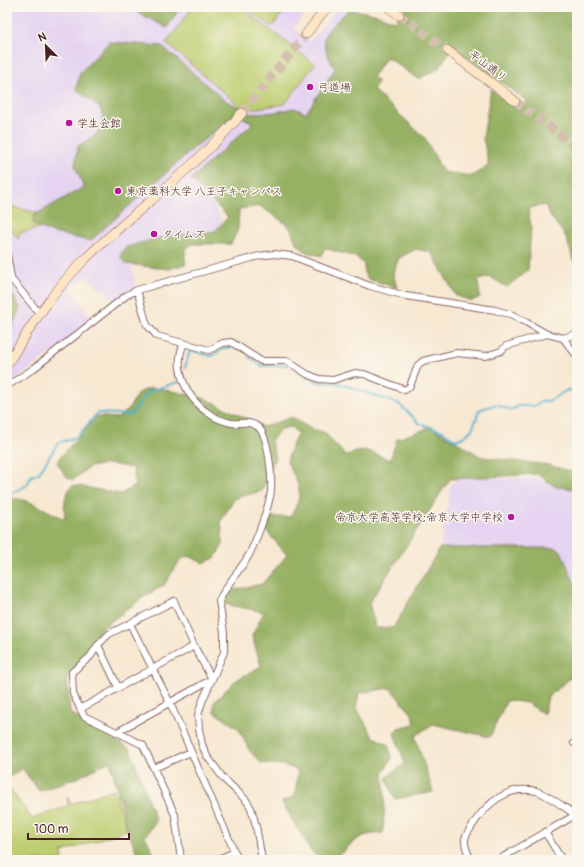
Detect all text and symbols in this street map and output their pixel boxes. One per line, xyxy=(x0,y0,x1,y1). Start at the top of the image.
north arrow xyxy=(26,26,66,66)
text: N xyxy=(36,30,49,45)
street label: 平山通り xyxy=(467,48,509,84)
place label: 弓道場 xyxy=(318,81,351,94)
marker: 弓道場 xyxy=(305,82,315,92)
place label: 学生会館 xyxy=(77,117,121,130)
marker: 学生会館 xyxy=(64,118,74,128)
place label: 東京薬科大学 八王子キャンパス xyxy=(126,185,282,198)
marker: 東京薬科大学 八王子キャンパス xyxy=(113,186,123,196)
place label: タイムズ xyxy=(162,228,205,241)
marker: タイムズ xyxy=(149,229,159,239)
place label: 帝京大学高等学校;帝京大学中学校 xyxy=(335,511,503,524)
marker: 帝京大学高等学校;帝京大学中学校 xyxy=(506,512,516,522)
scale bar xyxy=(28,815,129,841)
text: 100 m xyxy=(34,822,69,837)

